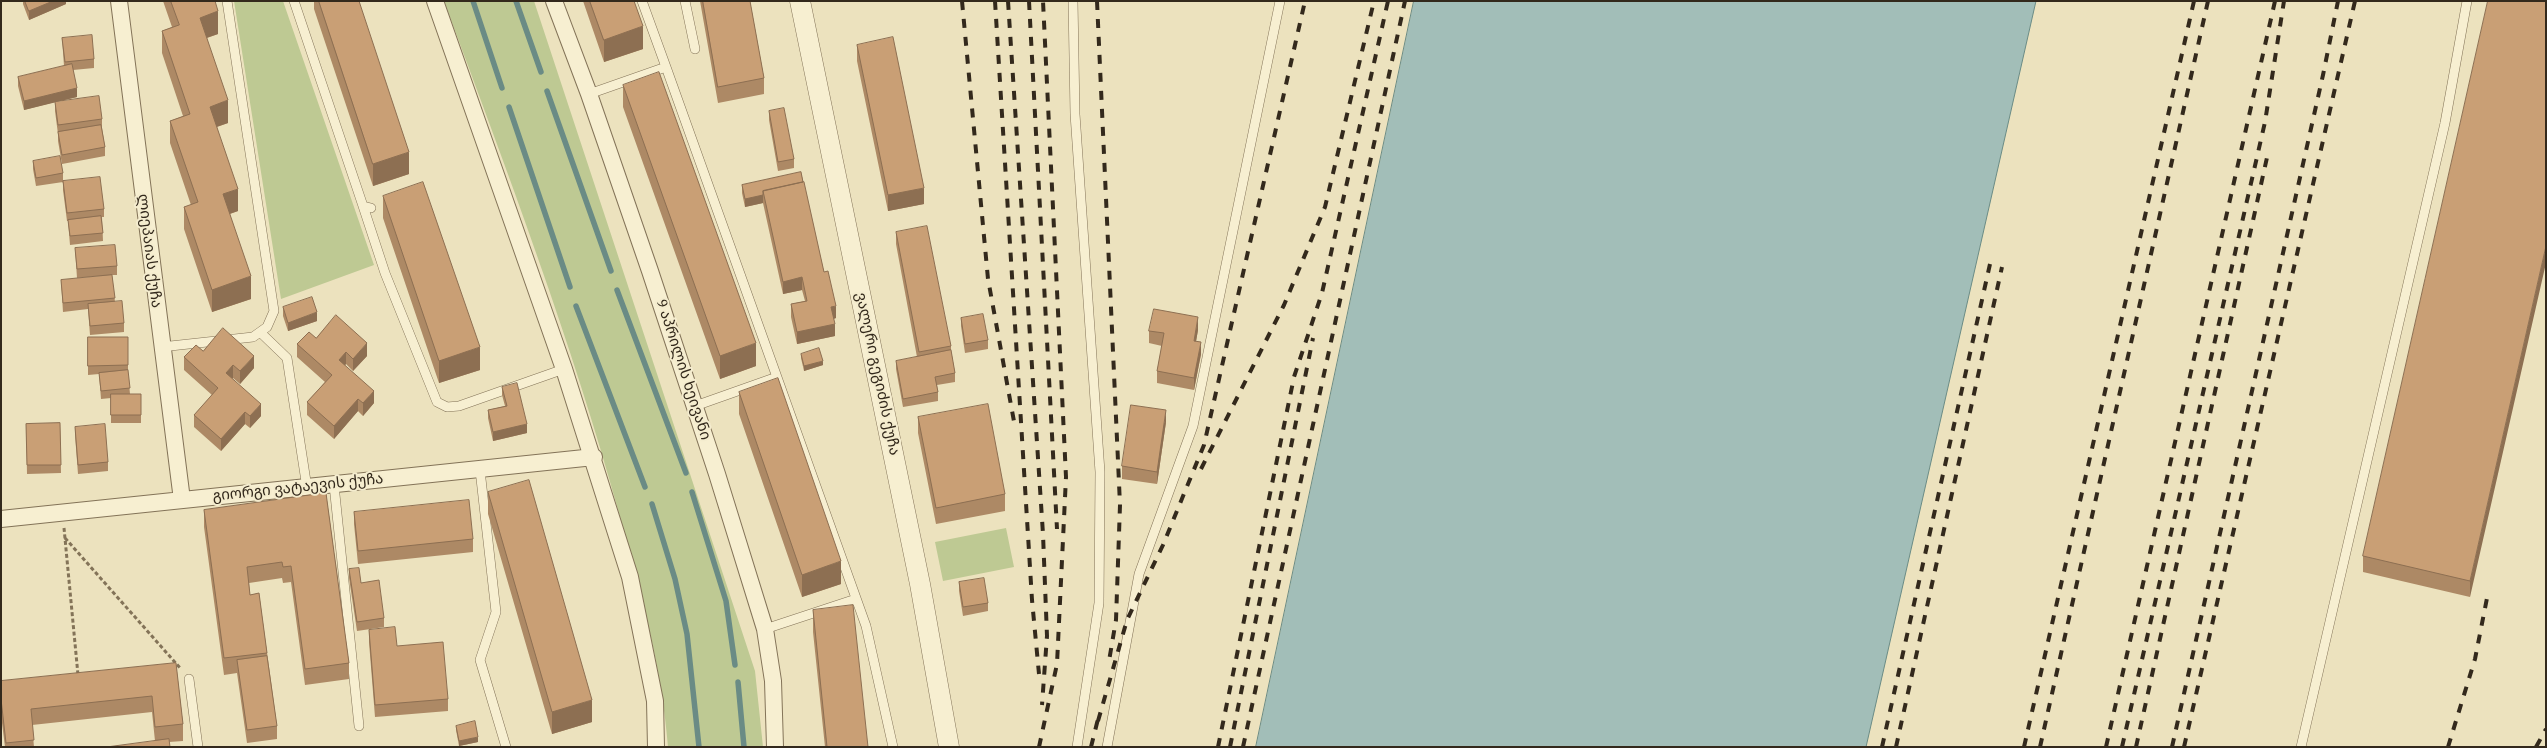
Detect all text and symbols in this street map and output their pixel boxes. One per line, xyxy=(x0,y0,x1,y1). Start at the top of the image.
street label: ლიეპაიას ქუჩა xyxy=(133,193,165,309)
street label: ვალერი გეგიძის ქუჩა xyxy=(851,291,903,457)
street label: 9 აპრილის ხეივანი xyxy=(652,298,714,442)
street label: გიორგი ვატაევის ქუჩა xyxy=(212,470,384,506)

